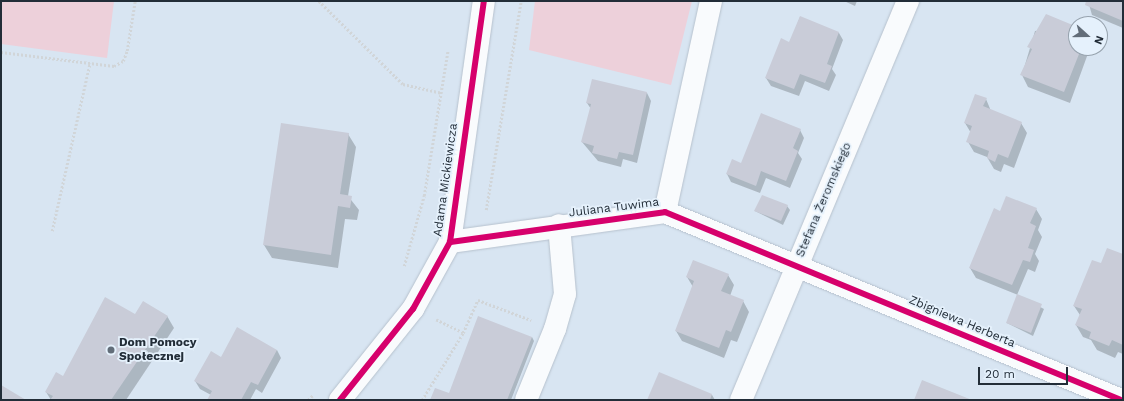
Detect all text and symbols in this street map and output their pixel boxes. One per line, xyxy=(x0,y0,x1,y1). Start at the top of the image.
north arrow xyxy=(1068,16,1108,56)
text: N xyxy=(1091,34,1106,46)
street label: Adama Mickiewicza xyxy=(431,122,461,238)
street label: Stefana Żeromskiego xyxy=(793,140,855,260)
street label: Juliana Tuwima xyxy=(568,195,660,221)
street label: Zbigniewa Herberta xyxy=(907,293,1017,351)
place label: Dom Pomocy Społecznej xyxy=(119,336,196,364)
marker: Dom Pomocy Społecznej xyxy=(106,345,116,355)
scale bar xyxy=(980,359,1070,385)
text: 20 m xyxy=(985,367,1015,381)

